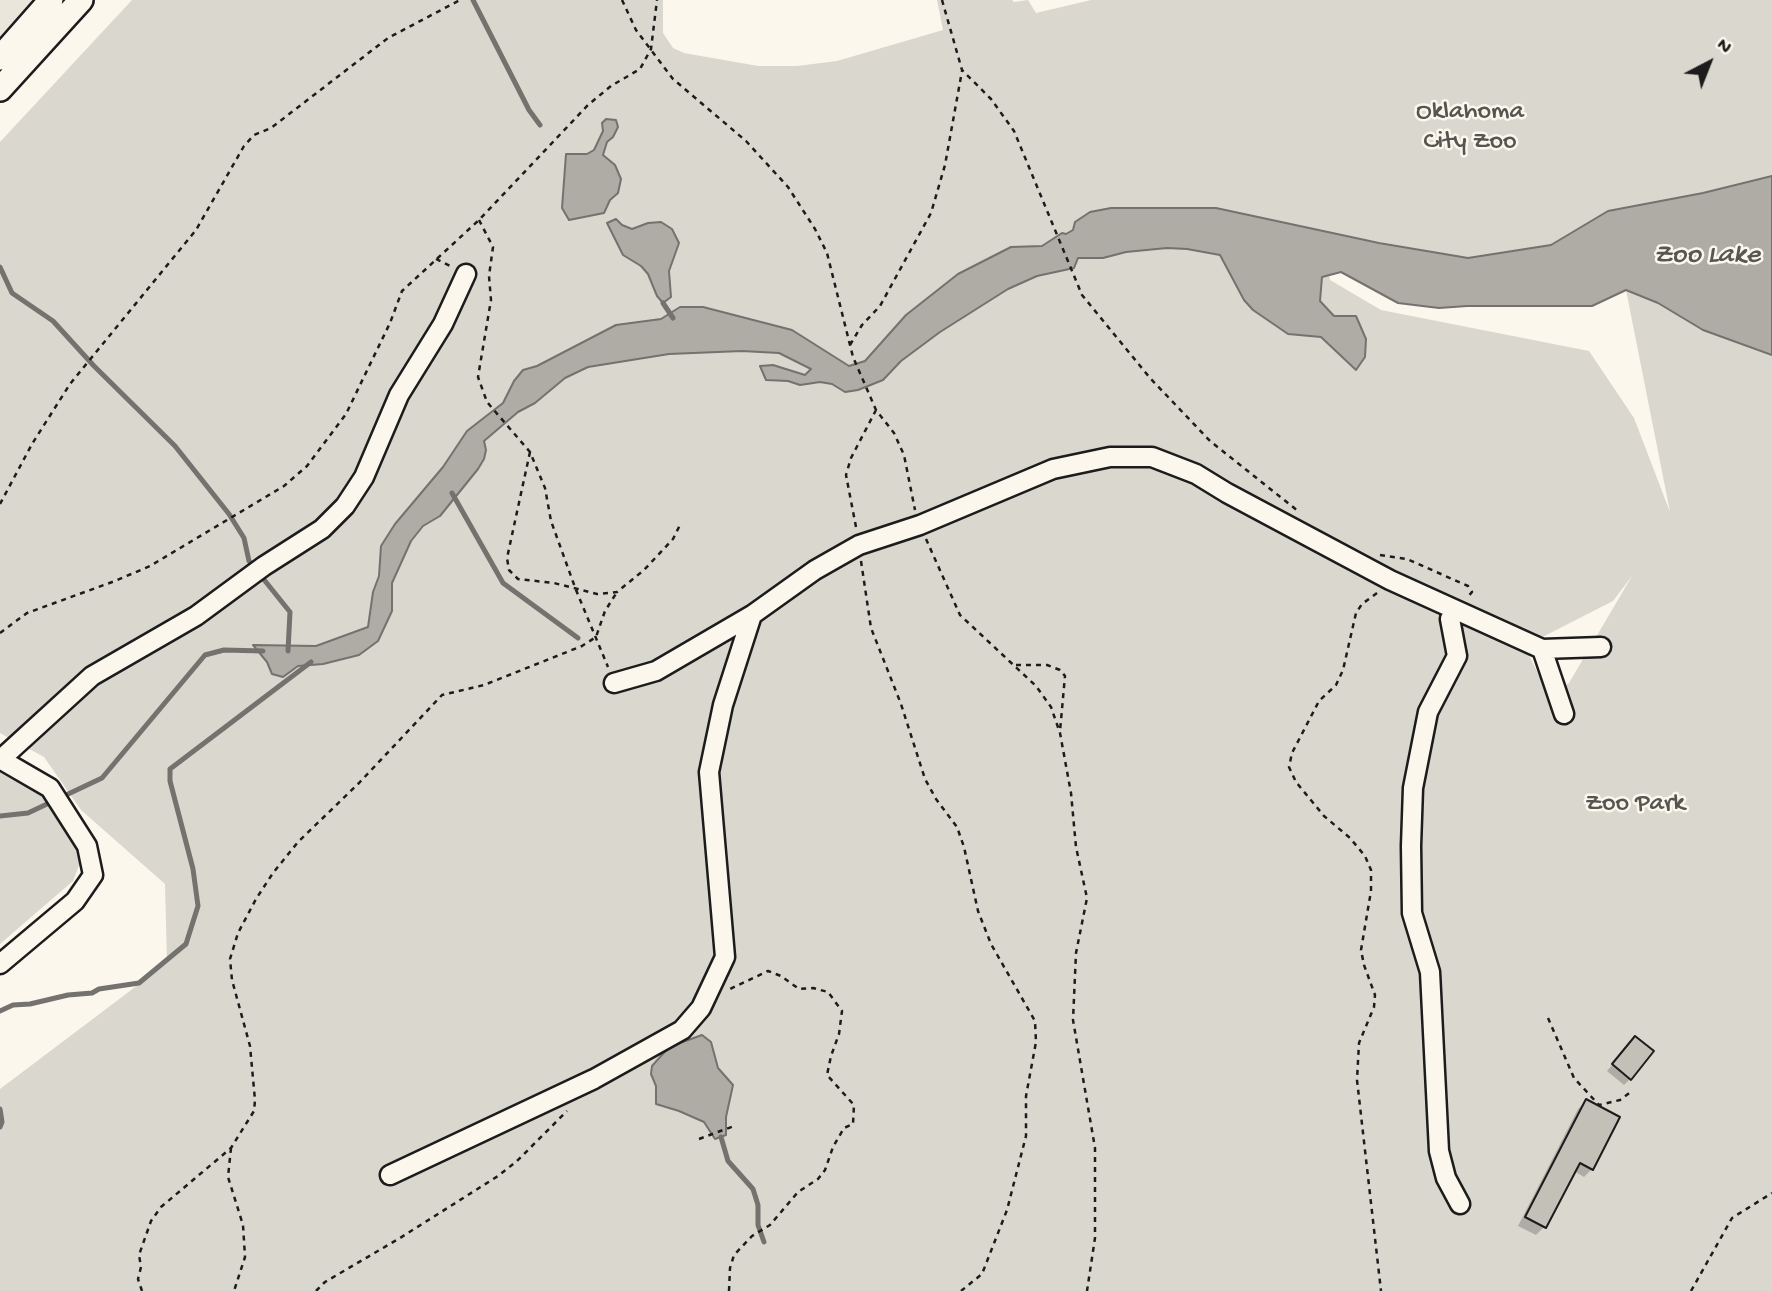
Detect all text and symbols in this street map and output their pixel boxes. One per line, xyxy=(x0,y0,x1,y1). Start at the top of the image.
north arrow xyxy=(1674,28,1744,98)
text: N xyxy=(1711,34,1736,60)
park label: Oklahoma City Zoo xyxy=(1416,97,1524,158)
water label: Zoo Lake xyxy=(1654,240,1760,274)
park label: Zoo Park xyxy=(1585,789,1685,821)

